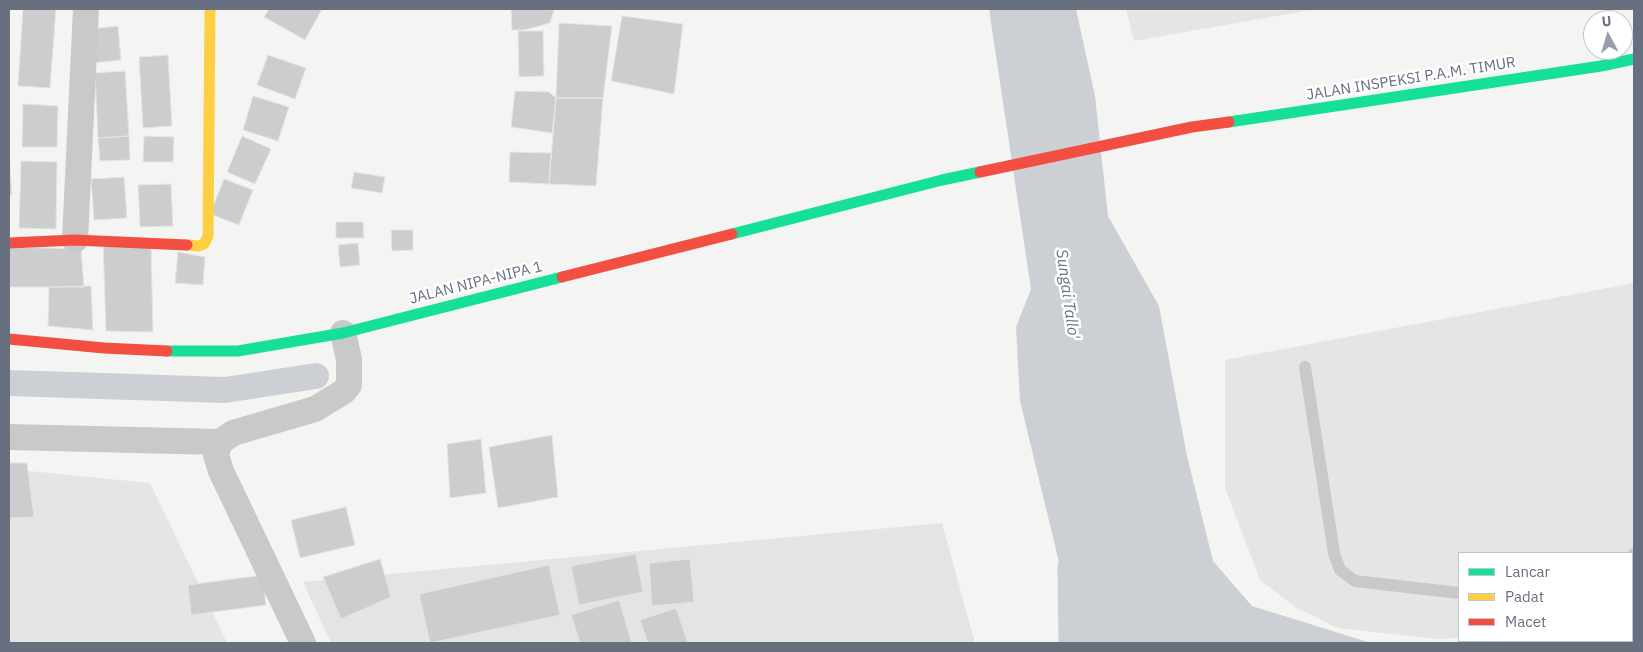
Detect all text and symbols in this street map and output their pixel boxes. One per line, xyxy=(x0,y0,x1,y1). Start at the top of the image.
north arrow xyxy=(1583,10,1633,60)
text: U xyxy=(1601,12,1612,31)
street label: JALAN INSPEKSI P.A.M. TIMUR xyxy=(1305,54,1517,104)
water label: Sungai Tallo' xyxy=(1051,248,1083,340)
street label: JALAN NIPA-NIPA 1 xyxy=(408,258,544,308)
legend xyxy=(1458,552,1633,642)
text: Lancar xyxy=(1505,562,1550,581)
text: Padat xyxy=(1505,587,1544,606)
text: Macet xyxy=(1505,612,1546,631)

